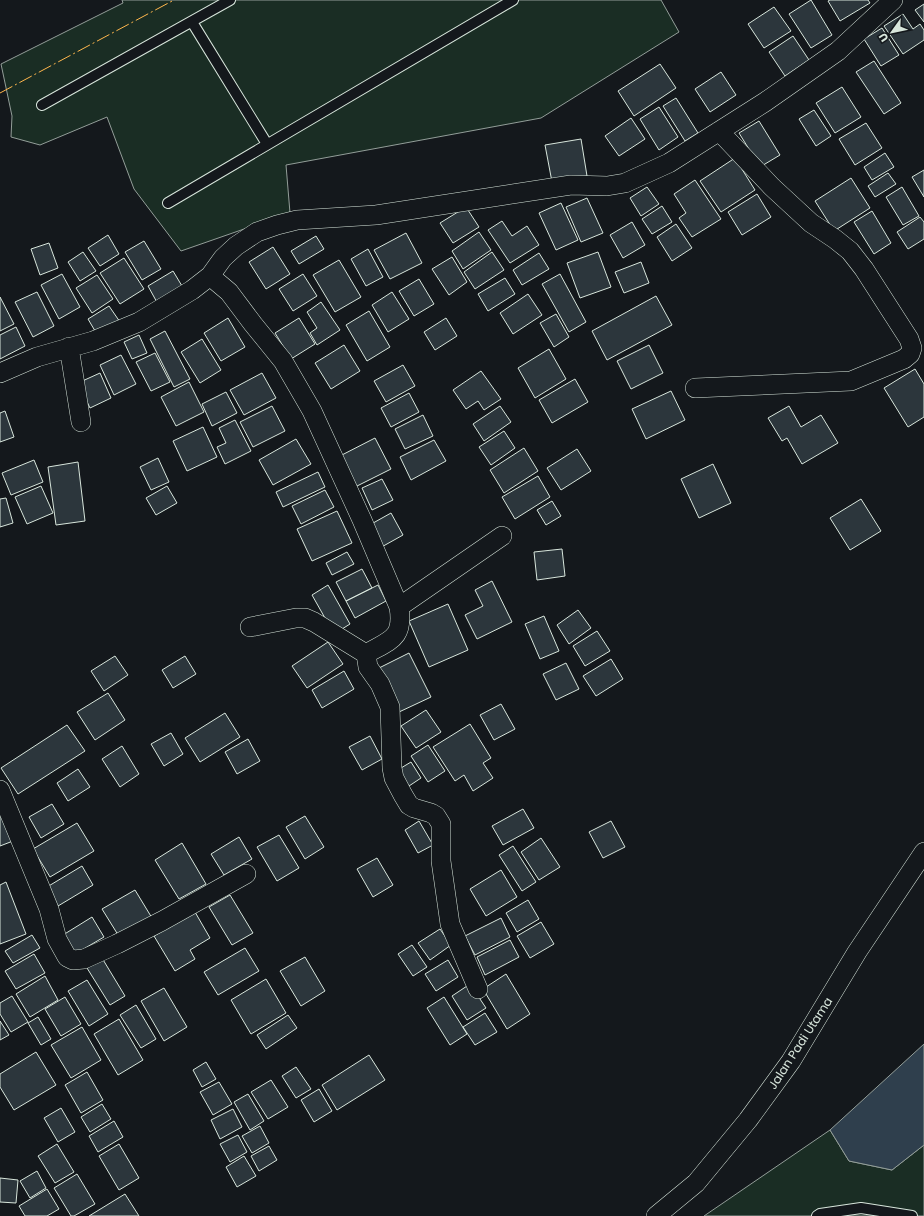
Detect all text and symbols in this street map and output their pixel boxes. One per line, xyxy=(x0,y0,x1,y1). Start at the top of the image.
north arrow xyxy=(872,12,912,52)
text: U xyxy=(875,30,892,45)
street label: Jalan Padi Utama xyxy=(764,994,836,1092)

